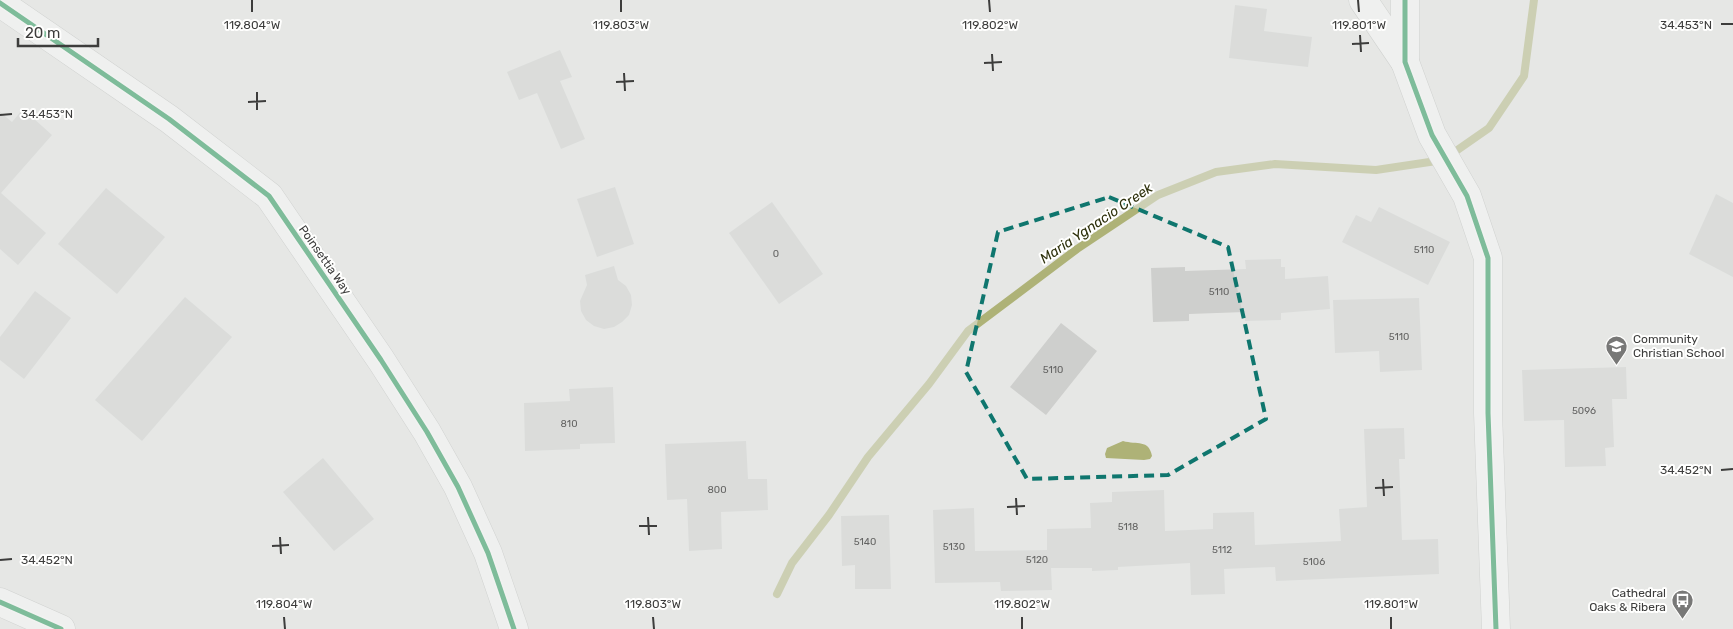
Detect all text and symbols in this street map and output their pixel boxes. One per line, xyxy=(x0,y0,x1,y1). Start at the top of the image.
scale bar xyxy=(18,15,98,47)
text: 119.804°W xyxy=(224,18,281,32)
text: 119.803°W xyxy=(593,18,650,32)
text: 119.802°W xyxy=(962,18,1018,32)
text: 119.801°W xyxy=(1332,18,1386,32)
text: 34.453°N xyxy=(1660,18,1712,32)
text: 20 m xyxy=(25,24,60,42)
text: 34.453°N xyxy=(21,107,73,121)
water label: Maria Ygnacio Creek xyxy=(1037,179,1156,267)
street label: Poinsettia Way xyxy=(296,223,354,298)
house number: 5110 xyxy=(1414,244,1434,256)
house number: 0 xyxy=(773,248,779,260)
house number: 5110 xyxy=(1209,286,1229,298)
house number: 5110 xyxy=(1389,331,1409,343)
place label: Community Christian School xyxy=(1633,332,1724,360)
school or university icon: Community Christian School xyxy=(1605,334,1629,365)
house number: 5110 xyxy=(1043,364,1063,376)
house number: 5096 xyxy=(1572,405,1596,417)
house number: 810 xyxy=(561,418,578,430)
text: 34.452°N xyxy=(1660,463,1712,477)
house number: 800 xyxy=(707,484,727,496)
house number: 5118 xyxy=(1118,521,1138,533)
house number: 5140 xyxy=(854,536,876,548)
house number: 5130 xyxy=(943,541,965,553)
house number: 5112 xyxy=(1212,544,1232,556)
text: 34.452°N xyxy=(21,553,73,567)
house number: 5120 xyxy=(1026,554,1048,566)
house number: 5106 xyxy=(1303,556,1325,568)
place label: Cathedral Oaks & Ribera xyxy=(1589,586,1666,614)
bus stop icon: Cathedral Oaks & Ribera xyxy=(1670,588,1694,619)
text: 119.804°W xyxy=(256,597,313,611)
text: 119.803°W xyxy=(625,597,682,611)
text: 119.802°W xyxy=(994,597,1050,611)
text: 119.801°W xyxy=(1364,597,1418,611)

